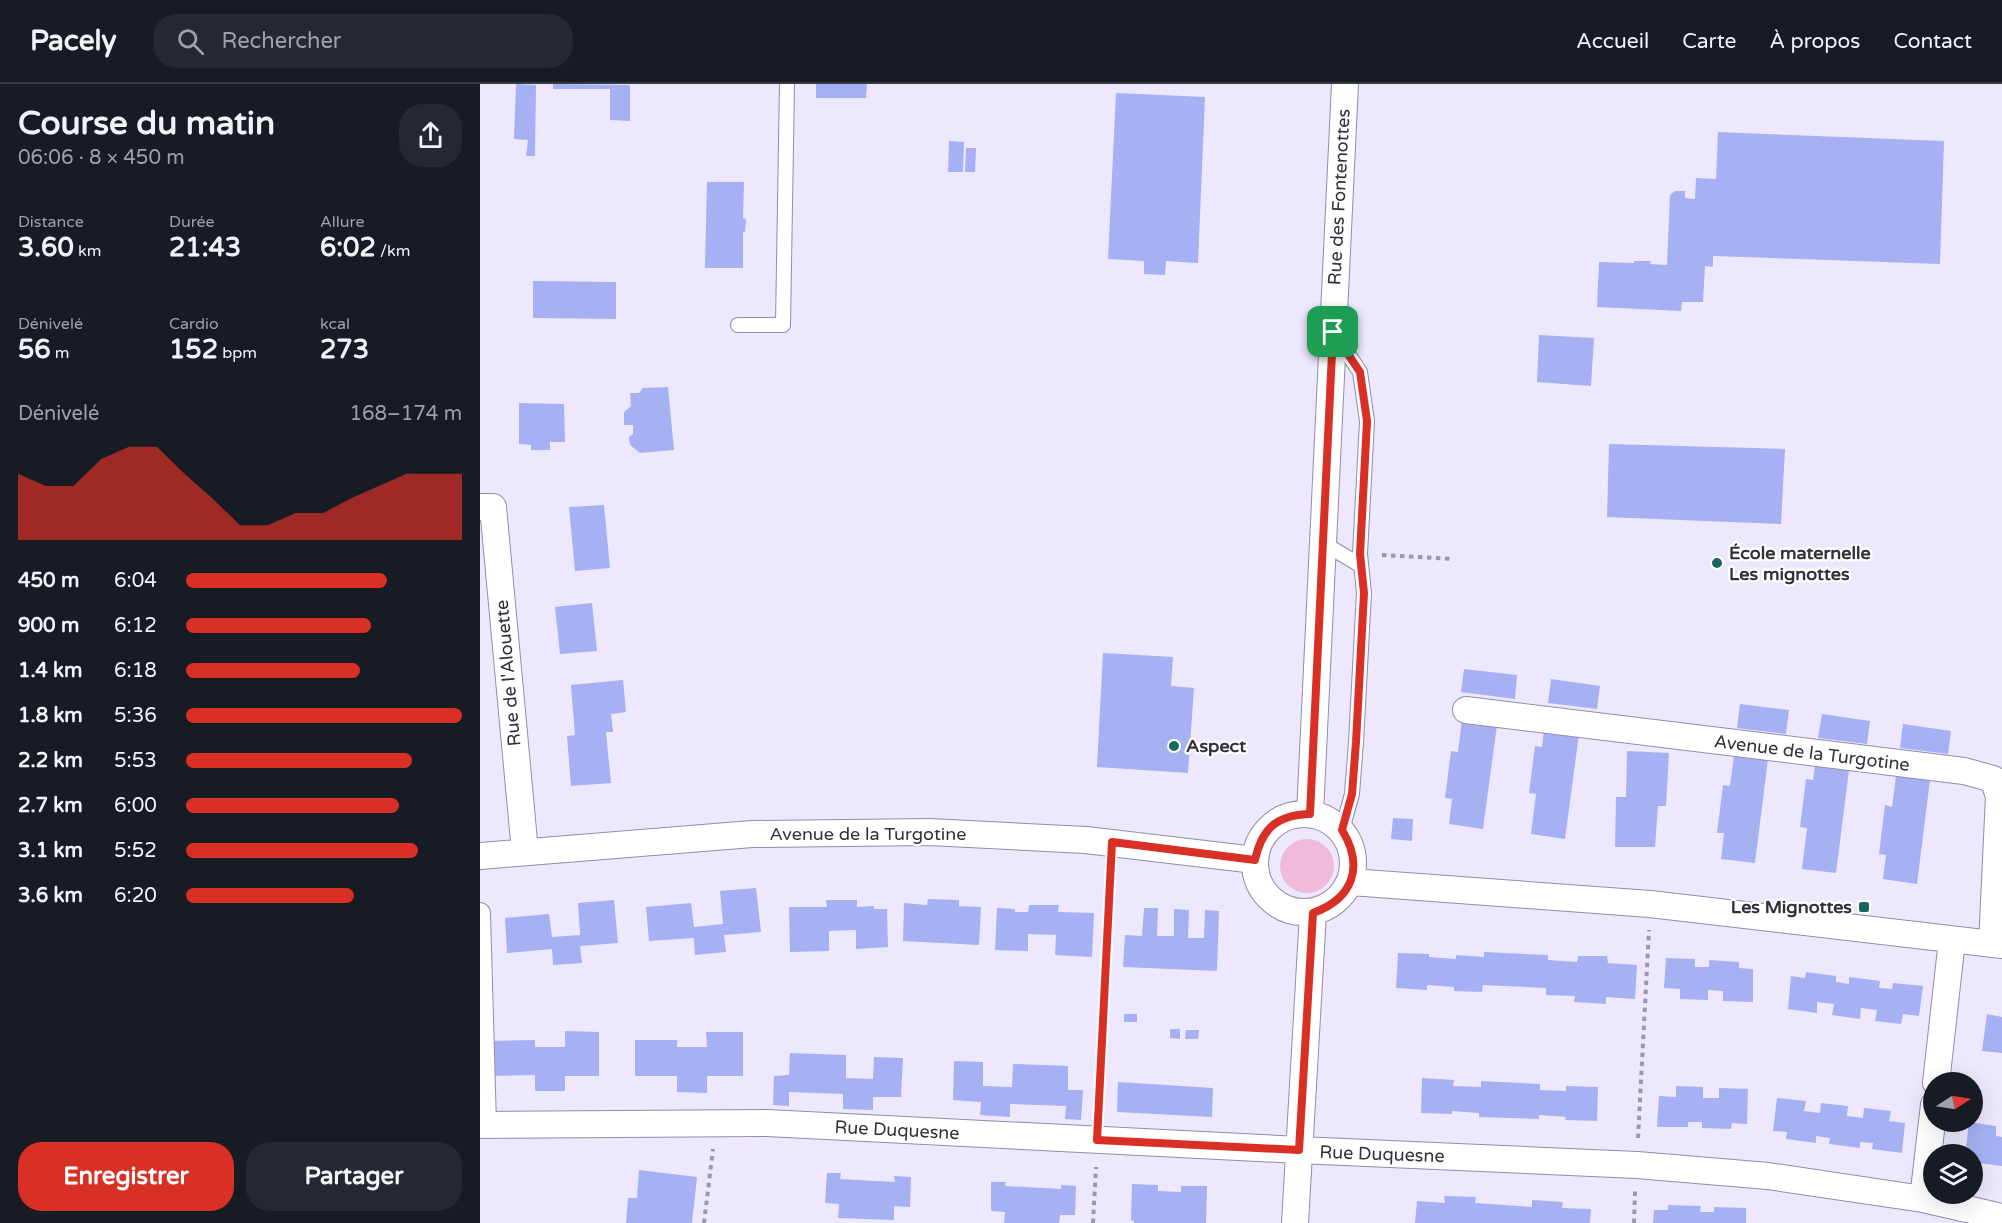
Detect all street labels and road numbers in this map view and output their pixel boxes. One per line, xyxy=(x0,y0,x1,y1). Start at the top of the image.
street label: Rue des Fontenottes xyxy=(1323,108,1355,286)
street label: Rue de l'Alouette xyxy=(491,599,525,747)
street label: Avenue de la Turgotine xyxy=(1713,730,1911,776)
street label: Avenue de la Turgotine xyxy=(770,823,966,845)
street label: Rue Duquesne xyxy=(834,1116,960,1144)
street label: Rue Duquesne xyxy=(1319,1141,1445,1167)

